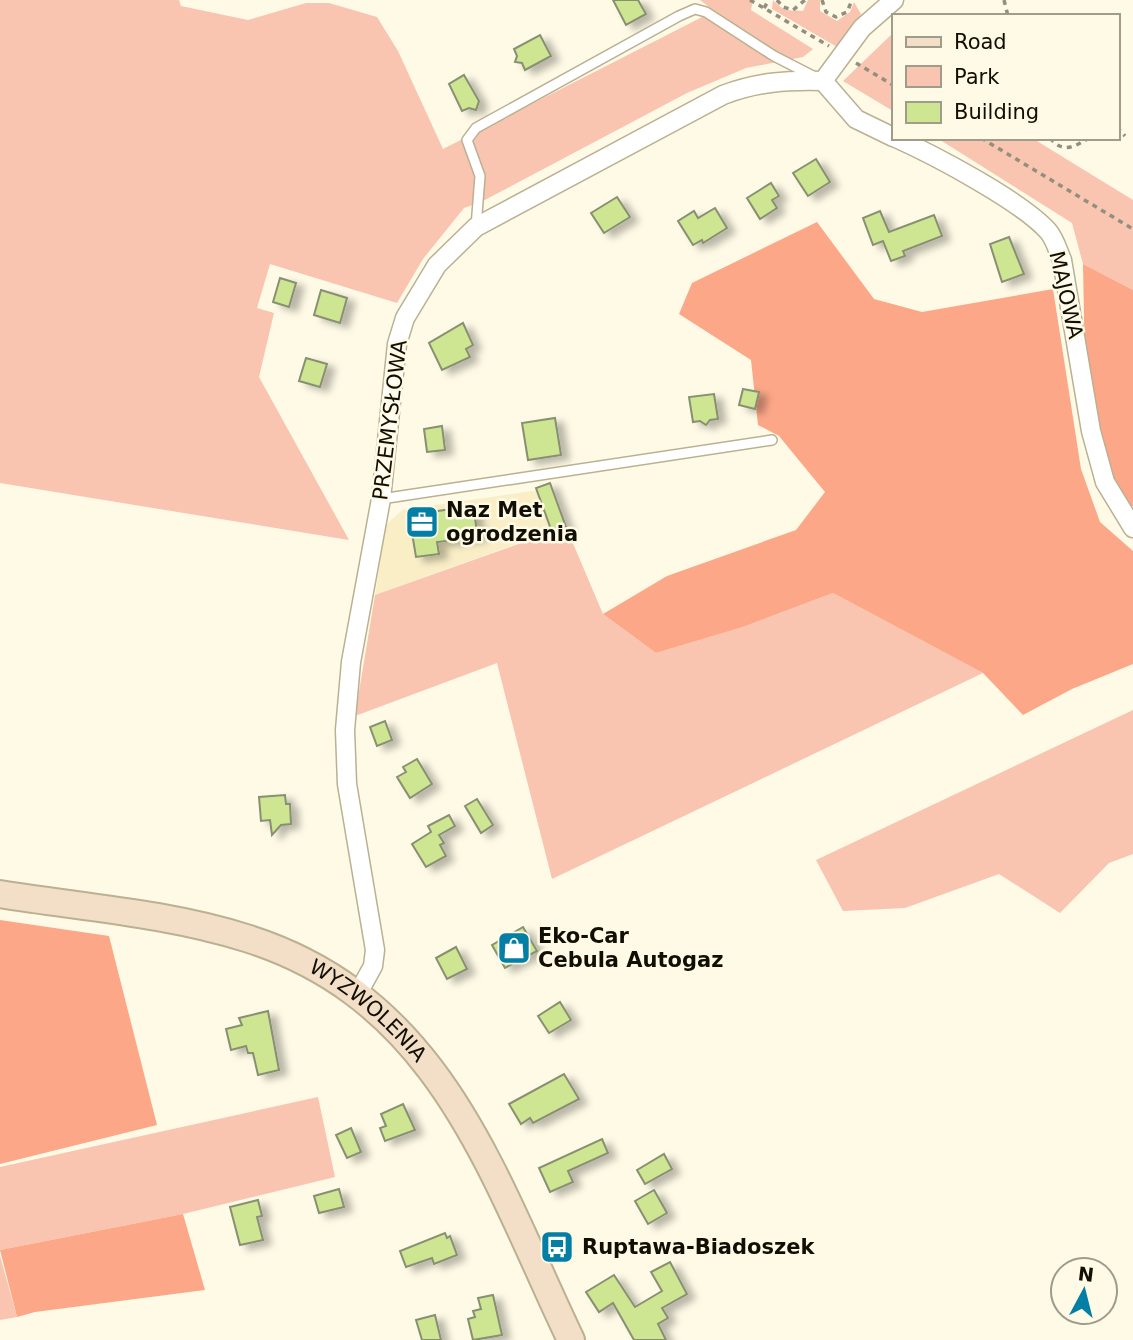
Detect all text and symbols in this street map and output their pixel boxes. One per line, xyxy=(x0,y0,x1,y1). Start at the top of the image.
legend xyxy=(892,14,1119,140)
text: Road xyxy=(954,30,1007,54)
text: Park xyxy=(954,65,1000,89)
text: Building xyxy=(954,100,1039,124)
street label: MAJOWA xyxy=(1044,249,1088,342)
street label: PRZEMYSŁOWA xyxy=(368,338,412,502)
place label: Naz Met ogrodzenia xyxy=(446,498,578,546)
office icon: Naz Met ogrodzenia xyxy=(403,503,441,541)
place label: Eko-Car Cebula Autogaz xyxy=(538,924,723,972)
shop icon: Eko-Car Cebula Autogaz xyxy=(495,929,533,967)
street label: WYZWOLENIA xyxy=(305,955,432,1067)
bus stop icon: Ruptawa-Biadoszek xyxy=(538,1228,576,1266)
place label: Ruptawa-Biadoszek xyxy=(582,1235,815,1259)
north arrow xyxy=(1049,1256,1119,1326)
text: N xyxy=(1077,1262,1095,1286)

